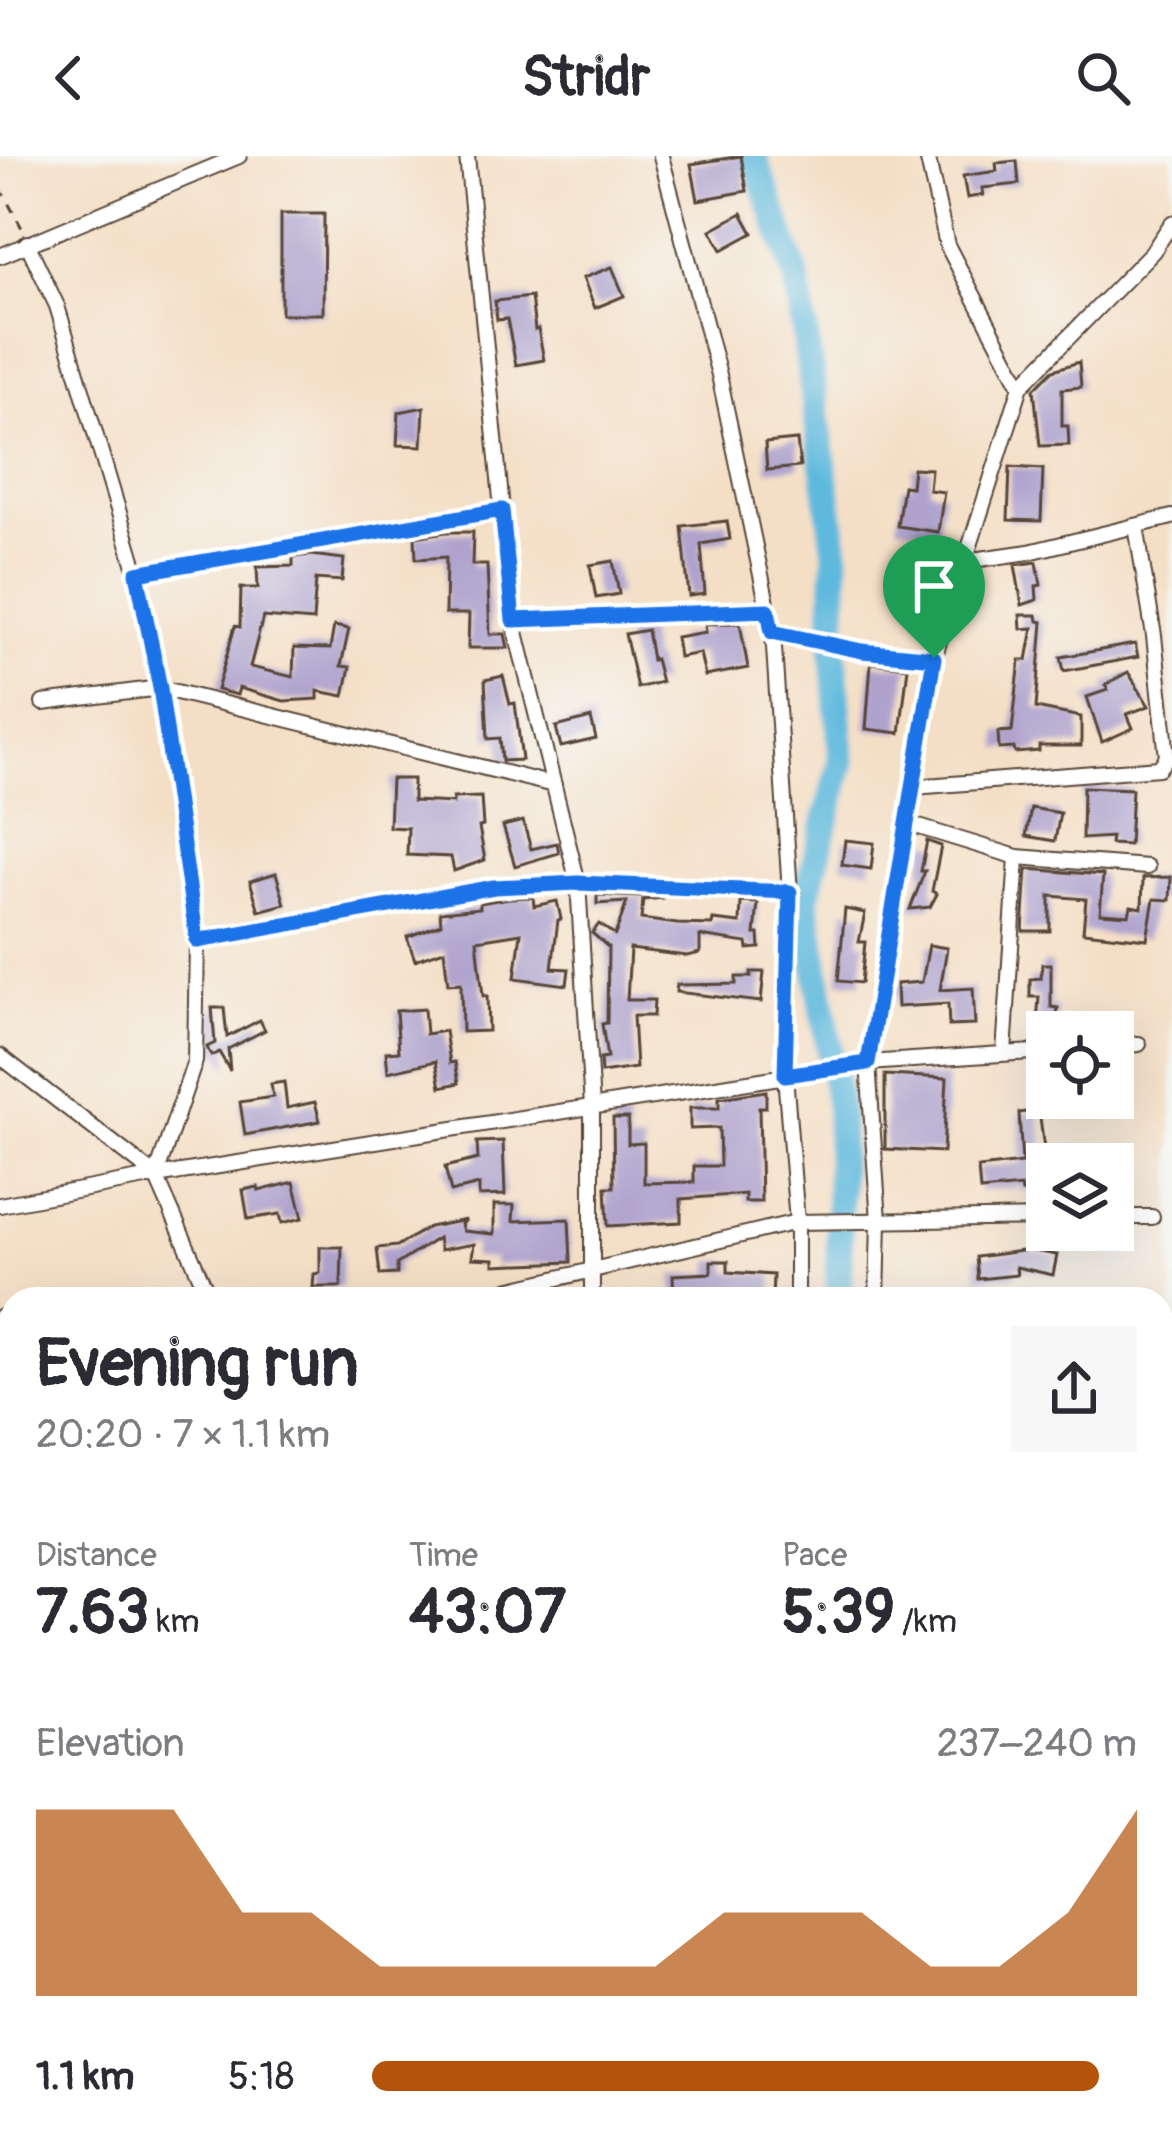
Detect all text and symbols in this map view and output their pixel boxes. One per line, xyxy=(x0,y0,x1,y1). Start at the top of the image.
text: Stridr xyxy=(522,44,650,112)
icon: back xyxy=(36,45,102,111)
icon: search xyxy=(1070,45,1136,111)
pin xyxy=(883,535,985,658)
icon: arrive xyxy=(901,553,967,619)
map controls xyxy=(1026,1011,1134,1251)
button: locate xyxy=(1026,1011,1134,1119)
button: layers xyxy=(1026,1143,1134,1251)
text: Evening run xyxy=(36,1323,359,1406)
button: share xyxy=(1011,1326,1137,1452)
text: 20:20 · 7 × 1.1 km xyxy=(36,1410,330,1459)
text: Distance xyxy=(36,1535,157,1576)
text: Time xyxy=(409,1535,478,1576)
text: Pace xyxy=(782,1535,847,1576)
text: 7.63 xyxy=(36,1576,149,1651)
text: 43:07 xyxy=(409,1576,566,1651)
text: 5:39 xyxy=(782,1576,895,1651)
text: km xyxy=(149,1601,200,1642)
text: /km xyxy=(895,1601,957,1642)
text: Elevation xyxy=(36,1719,185,1768)
text: 237–240 m xyxy=(937,1719,1137,1768)
text: 1.1 km xyxy=(36,2052,134,2101)
text: 5:18 xyxy=(228,2052,294,2101)

